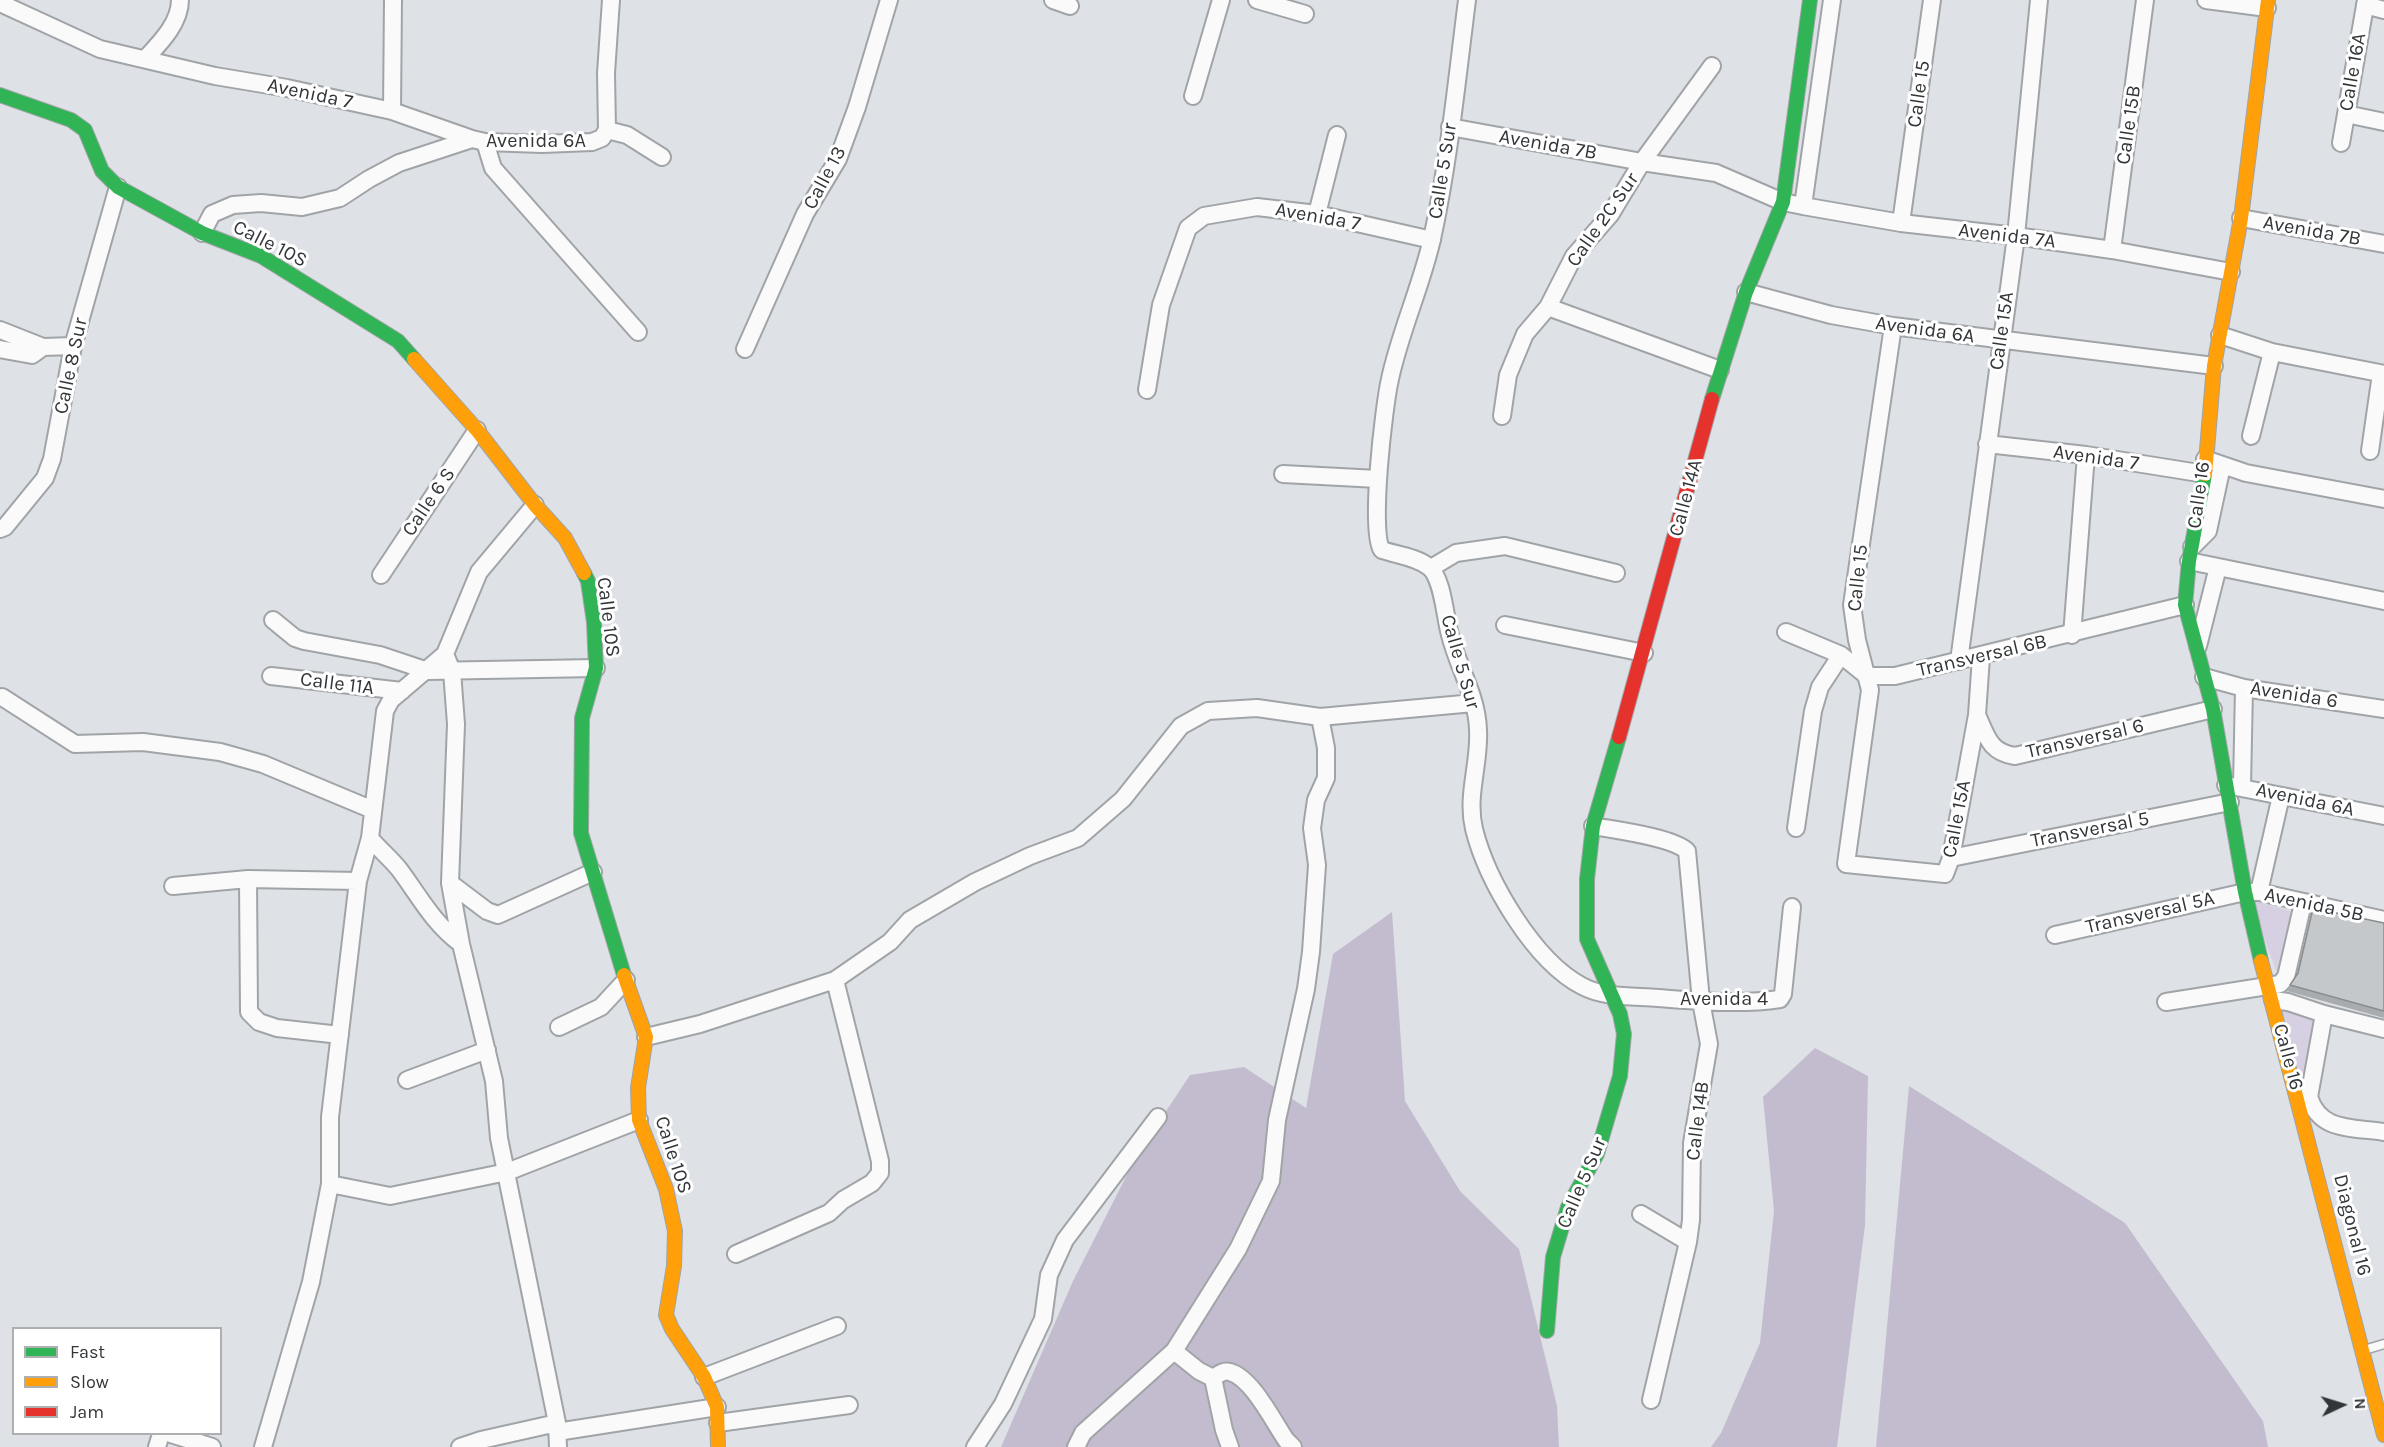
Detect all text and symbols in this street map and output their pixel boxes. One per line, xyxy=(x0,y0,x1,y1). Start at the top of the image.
street label: Calle 16A xyxy=(2334,31,2372,113)
street label: Calle 15 xyxy=(1902,59,1936,129)
street label: Avenida 7 xyxy=(265,73,355,115)
street label: Calle 15B xyxy=(2112,84,2146,166)
street label: Calle 5 Sur xyxy=(1424,121,1462,221)
street label: Avenida 7B xyxy=(1497,125,1599,165)
street label: Avenida 6A xyxy=(486,129,586,153)
street label: Calle 13 xyxy=(798,142,852,214)
street label: Calle 2C Sur xyxy=(1562,168,1644,272)
street label: Avenida 7 xyxy=(1273,198,1363,236)
street label: Avenida 7B xyxy=(2261,211,2363,251)
street label: Calle 10S xyxy=(229,215,311,273)
street label: Avenida 7A xyxy=(1957,218,2057,254)
street label: Calle 15A xyxy=(1985,290,2019,372)
street label: Avenida 6A xyxy=(1874,311,1976,349)
street label: Calle 8 Sur xyxy=(49,316,93,416)
street label: Avenida 7 xyxy=(2052,440,2140,476)
street label: Calle 14A xyxy=(1664,457,1708,539)
street label: Calle 16 xyxy=(2182,460,2216,530)
street label: Calle 6 S xyxy=(397,463,461,541)
street label: Calle 15 xyxy=(1843,543,1873,613)
street label: Calle 10S xyxy=(591,576,625,658)
street label: Calle 5 Sur xyxy=(1435,612,1485,712)
street label: Transversal 6B xyxy=(1915,629,2049,683)
street label: Calle 11A xyxy=(299,668,375,700)
street label: Avenida 6 xyxy=(2248,676,2340,714)
street label: Transversal 6 xyxy=(2024,714,2146,764)
street label: Calle 15A xyxy=(1938,778,1976,860)
street label: Avenida 6A xyxy=(2254,778,2356,822)
street label: Transversal 5 xyxy=(2029,807,2151,853)
street label: Avenida 5B xyxy=(2262,883,2366,927)
street label: Transversal 5A xyxy=(2083,887,2217,939)
street label: Avenida 4 xyxy=(1680,987,1768,1011)
street label: Calle 16 xyxy=(2268,1021,2308,1093)
street label: Calle 14B xyxy=(1681,1080,1715,1162)
street label: Calle 10S xyxy=(649,1113,697,1197)
street label: Calle 5 Sur xyxy=(1552,1134,1612,1232)
street label: Diagonal 16 xyxy=(2328,1172,2376,1278)
legend xyxy=(12,1327,222,1435)
text: Fast xyxy=(70,1341,105,1363)
text: Slow xyxy=(70,1371,109,1393)
north arrow xyxy=(2312,1375,2372,1435)
text: N xyxy=(2351,1397,2370,1410)
text: Jam xyxy=(70,1401,104,1423)

